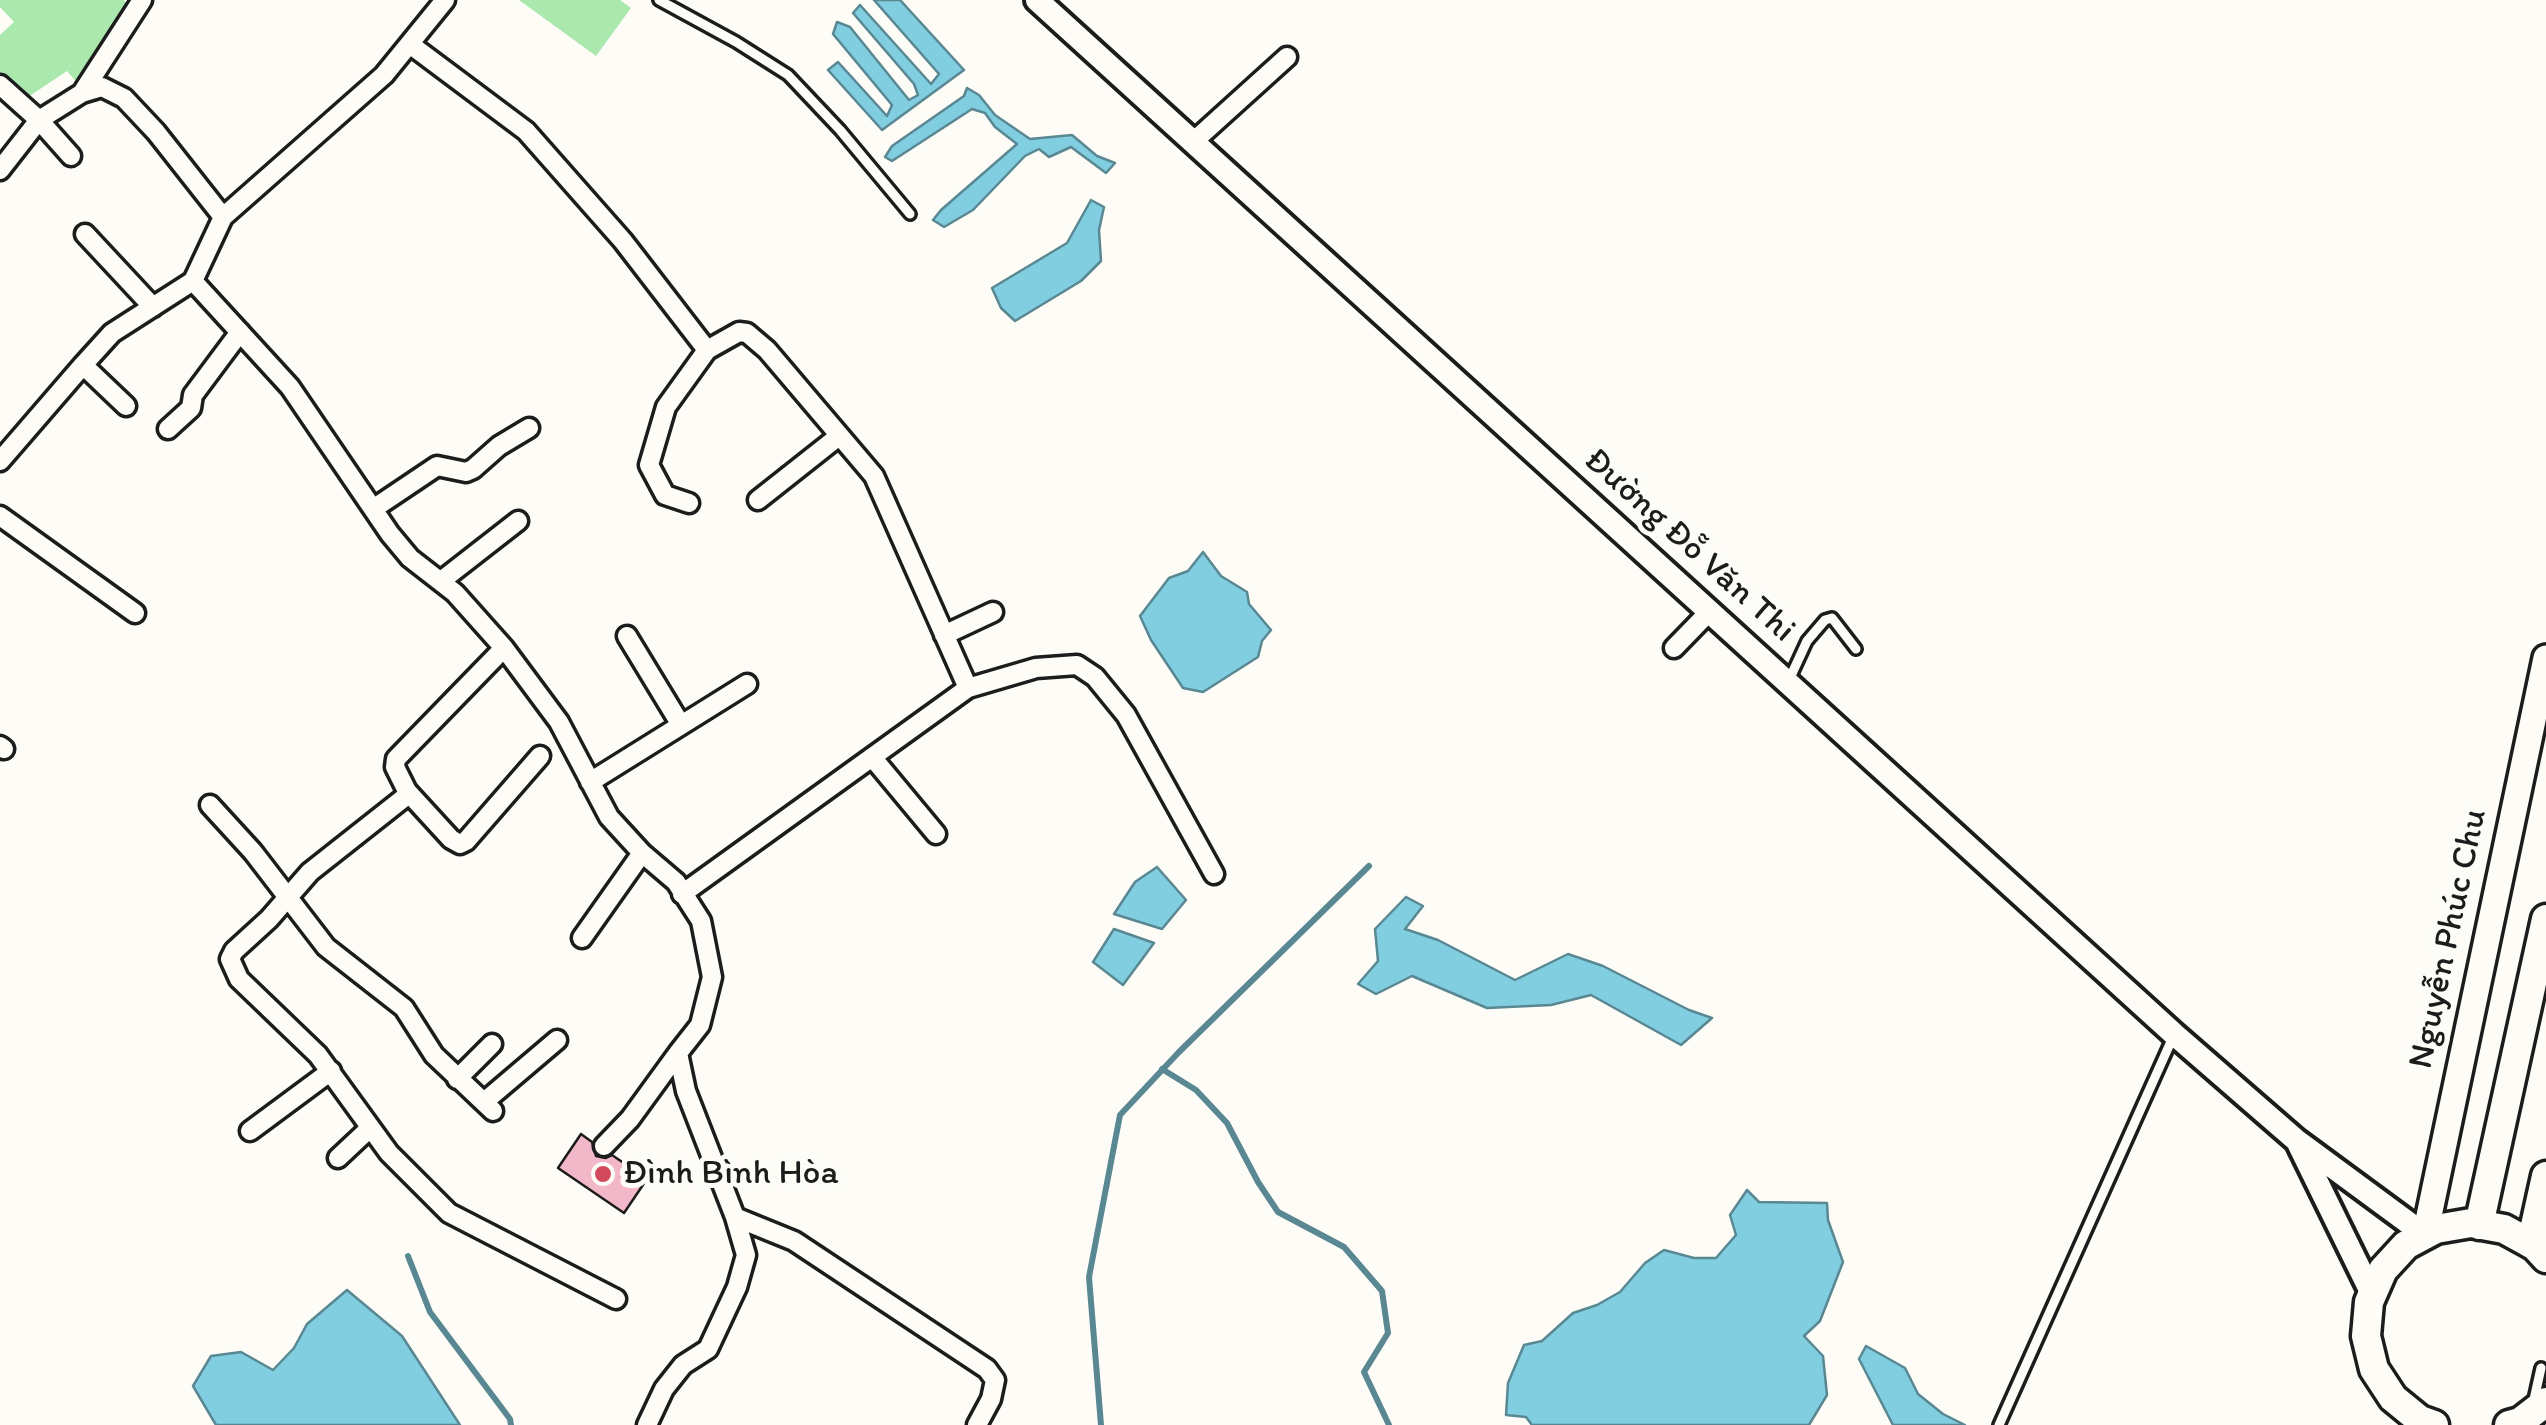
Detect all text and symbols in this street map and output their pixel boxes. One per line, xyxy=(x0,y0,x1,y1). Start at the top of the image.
street label: Đường Đỗ Văn Thi xyxy=(1575,440,1803,652)
street label: Nguyễn Phúc Chu xyxy=(2401,805,2497,1073)
place label: Đình Bình Hòa xyxy=(623,1153,839,1195)
marker: Đình Bình Hòa xyxy=(592,1163,614,1185)

